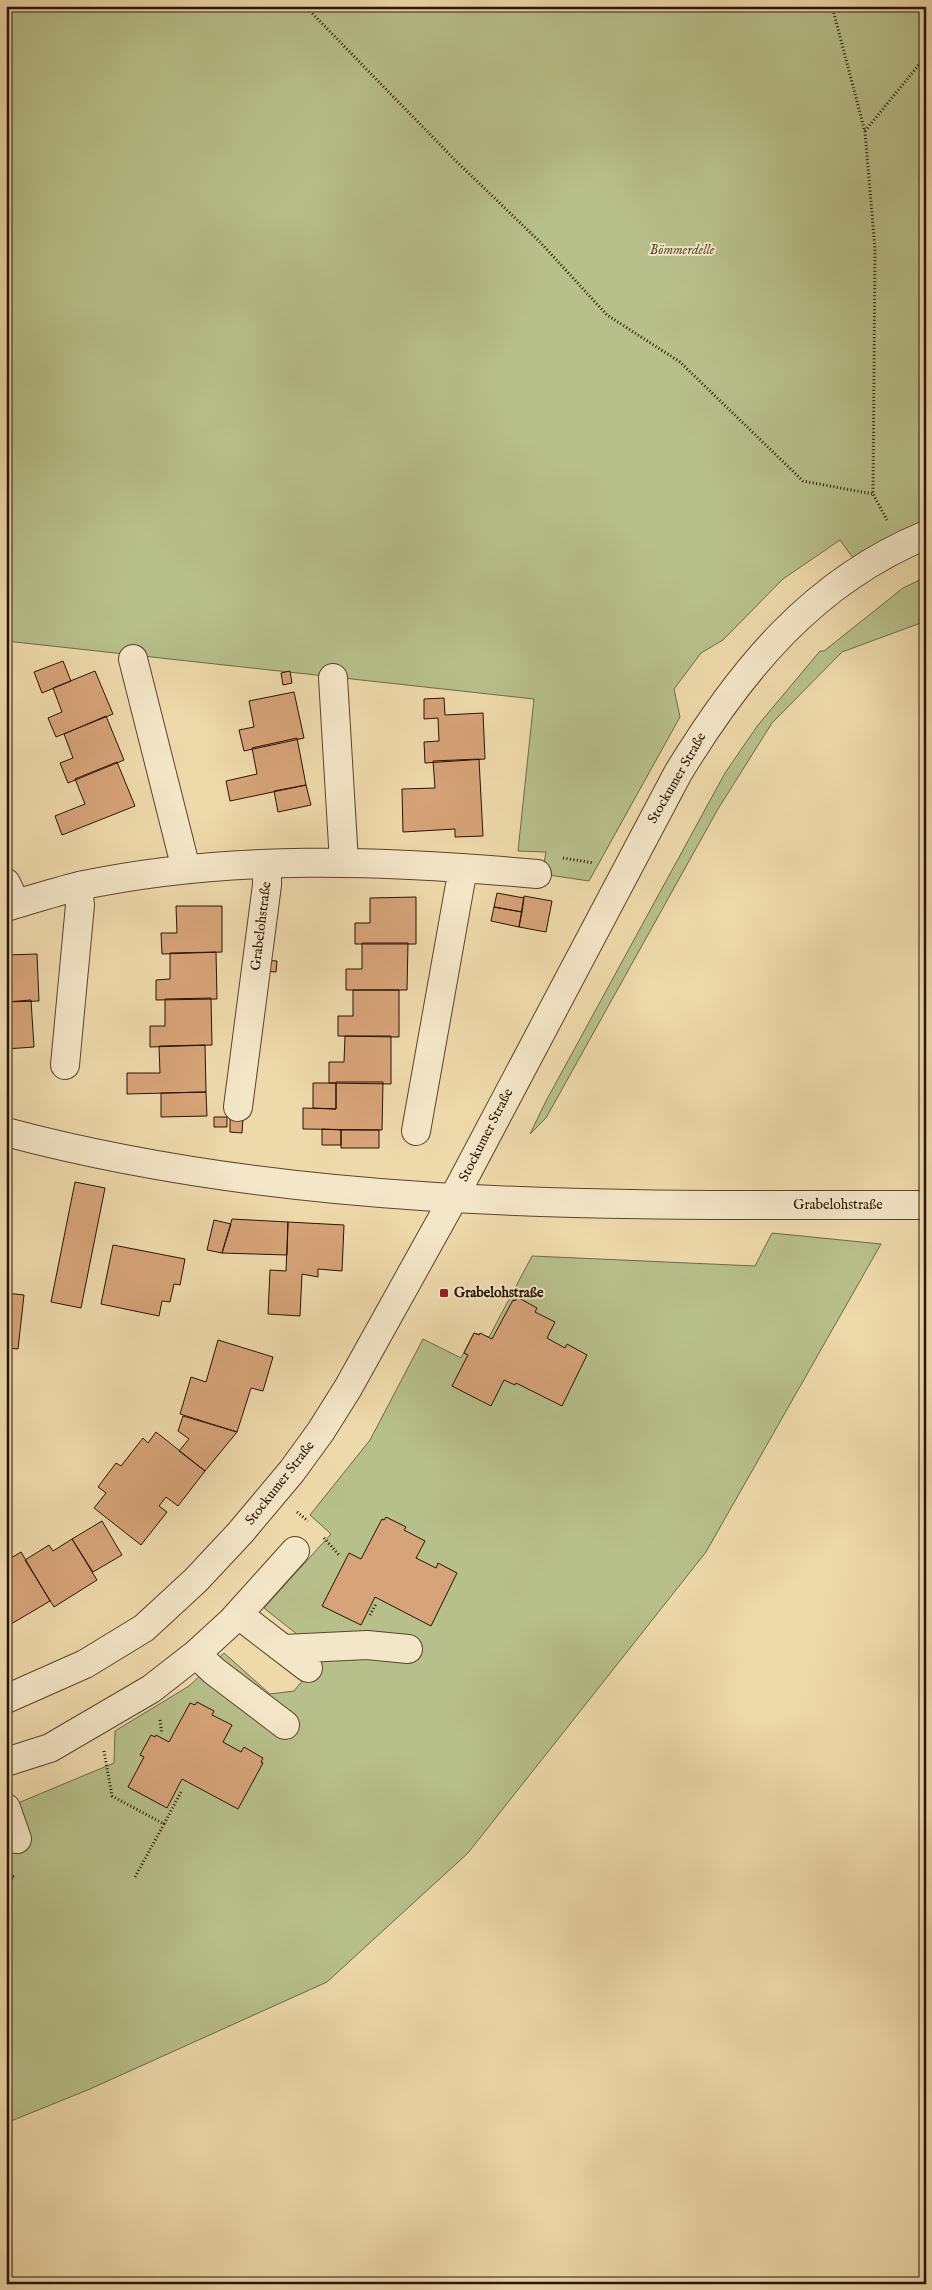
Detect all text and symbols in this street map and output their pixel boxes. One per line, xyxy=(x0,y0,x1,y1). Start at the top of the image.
park label: Bömmerdelle xyxy=(650,241,715,259)
street label: Stockumer Straße xyxy=(644,729,711,827)
street label: Grabelohstraße xyxy=(247,880,275,972)
street label: Stockumer Straße xyxy=(455,1085,518,1185)
street label: Grabelohstraße xyxy=(793,1196,883,1214)
place label: Grabelohstraße xyxy=(454,1284,544,1302)
marker: Grabelohstraße xyxy=(438,1287,450,1299)
street label: Stockumer Straße xyxy=(241,1437,319,1529)

